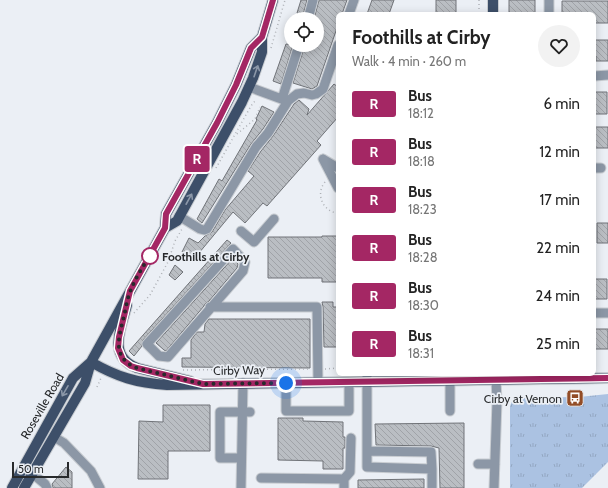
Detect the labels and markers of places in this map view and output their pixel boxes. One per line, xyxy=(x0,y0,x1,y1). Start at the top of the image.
marker: Foothills at Cirby xyxy=(141,247,159,265)
place label: Foothills at Cirby xyxy=(162,249,250,264)
bus stop icon: Cirby at Vernon xyxy=(565,388,585,408)
place label: Cirby at Vernon xyxy=(484,391,562,406)

